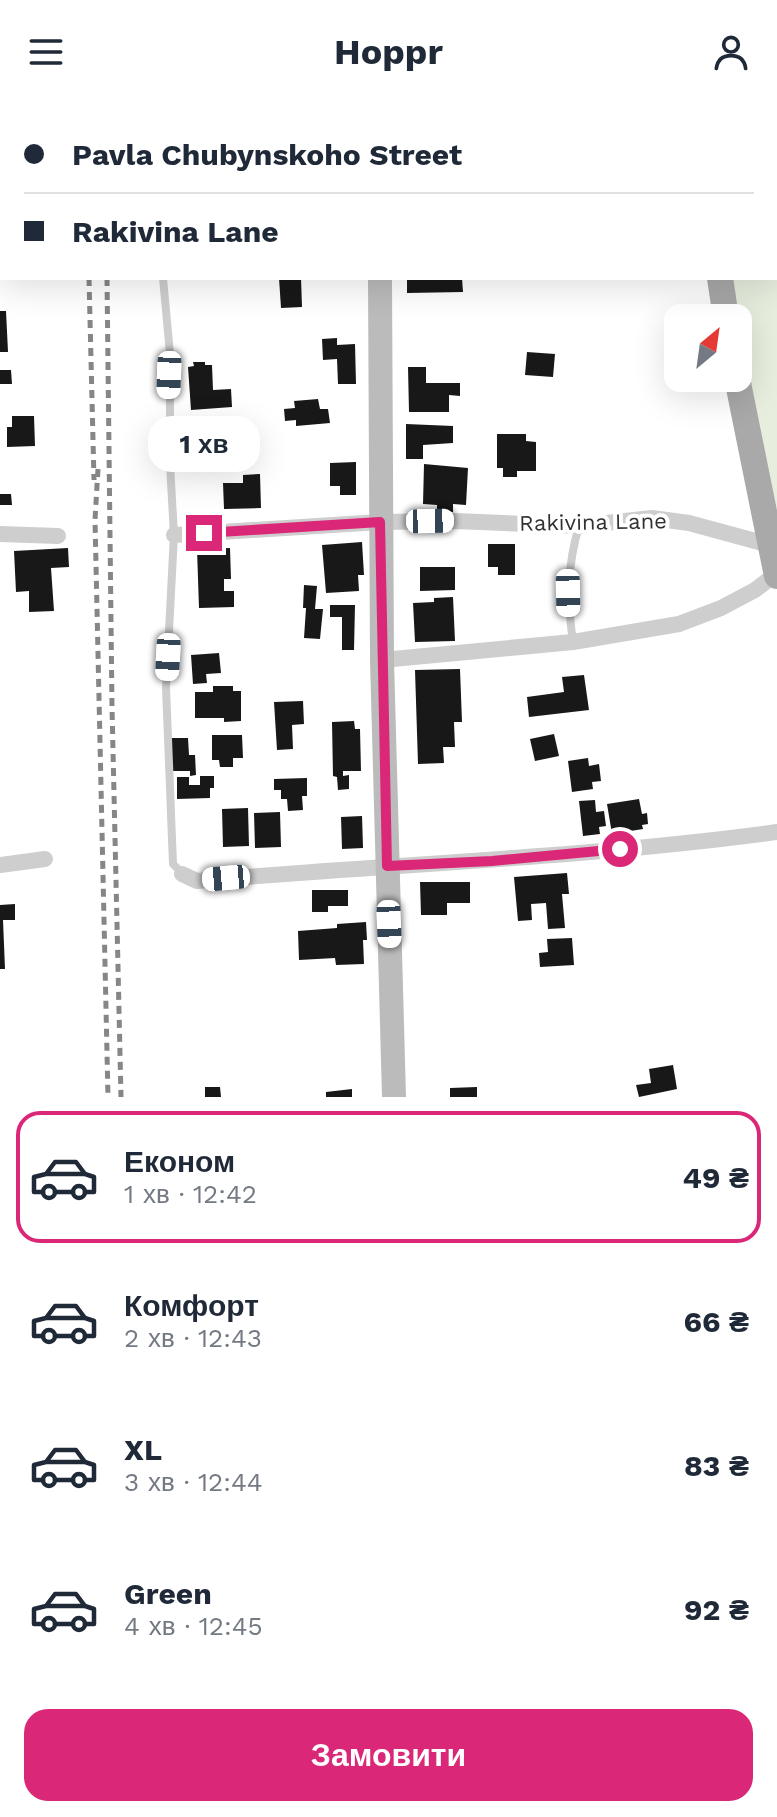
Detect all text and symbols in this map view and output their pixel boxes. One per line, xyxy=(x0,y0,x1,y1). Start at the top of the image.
icon: menu xyxy=(24,30,68,74)
icon: person xyxy=(709,30,753,74)
text: Hoppr xyxy=(334,31,443,73)
text: Pavla Chubynskoho Street xyxy=(72,137,462,172)
text: Rakivina Lane xyxy=(72,214,279,249)
north arrow xyxy=(664,304,752,392)
map controls xyxy=(664,304,752,392)
car xyxy=(156,351,182,399)
callout: 1 хв xyxy=(148,417,260,473)
text: 1 хв xyxy=(179,429,229,459)
street label: Rakivina Lane xyxy=(519,508,667,536)
car xyxy=(406,509,454,533)
route end xyxy=(186,515,222,551)
car xyxy=(556,569,580,617)
car xyxy=(155,632,181,682)
route start xyxy=(602,831,638,867)
car xyxy=(201,864,251,892)
car xyxy=(376,900,402,948)
icon: car xyxy=(28,1141,100,1213)
text: Економ xyxy=(124,1144,235,1179)
text: 49 ₴ xyxy=(683,1160,749,1195)
text: 1 хв · 12:42 xyxy=(124,1179,257,1209)
icon: car xyxy=(28,1285,100,1357)
text: Комфорт xyxy=(124,1288,259,1323)
text: 66 ₴ xyxy=(683,1304,749,1339)
text: 2 хв · 12:43 xyxy=(124,1323,262,1353)
icon: car xyxy=(28,1429,100,1501)
text: XL xyxy=(124,1432,162,1467)
text: 83 ₴ xyxy=(684,1448,749,1483)
text: 3 хв · 12:44 xyxy=(124,1467,263,1497)
icon: car xyxy=(28,1573,100,1645)
text: Green xyxy=(124,1576,212,1611)
text: 92 ₴ xyxy=(684,1592,749,1627)
text: 4 хв · 12:45 xyxy=(124,1611,263,1641)
button: Замовити xyxy=(24,1709,753,1801)

